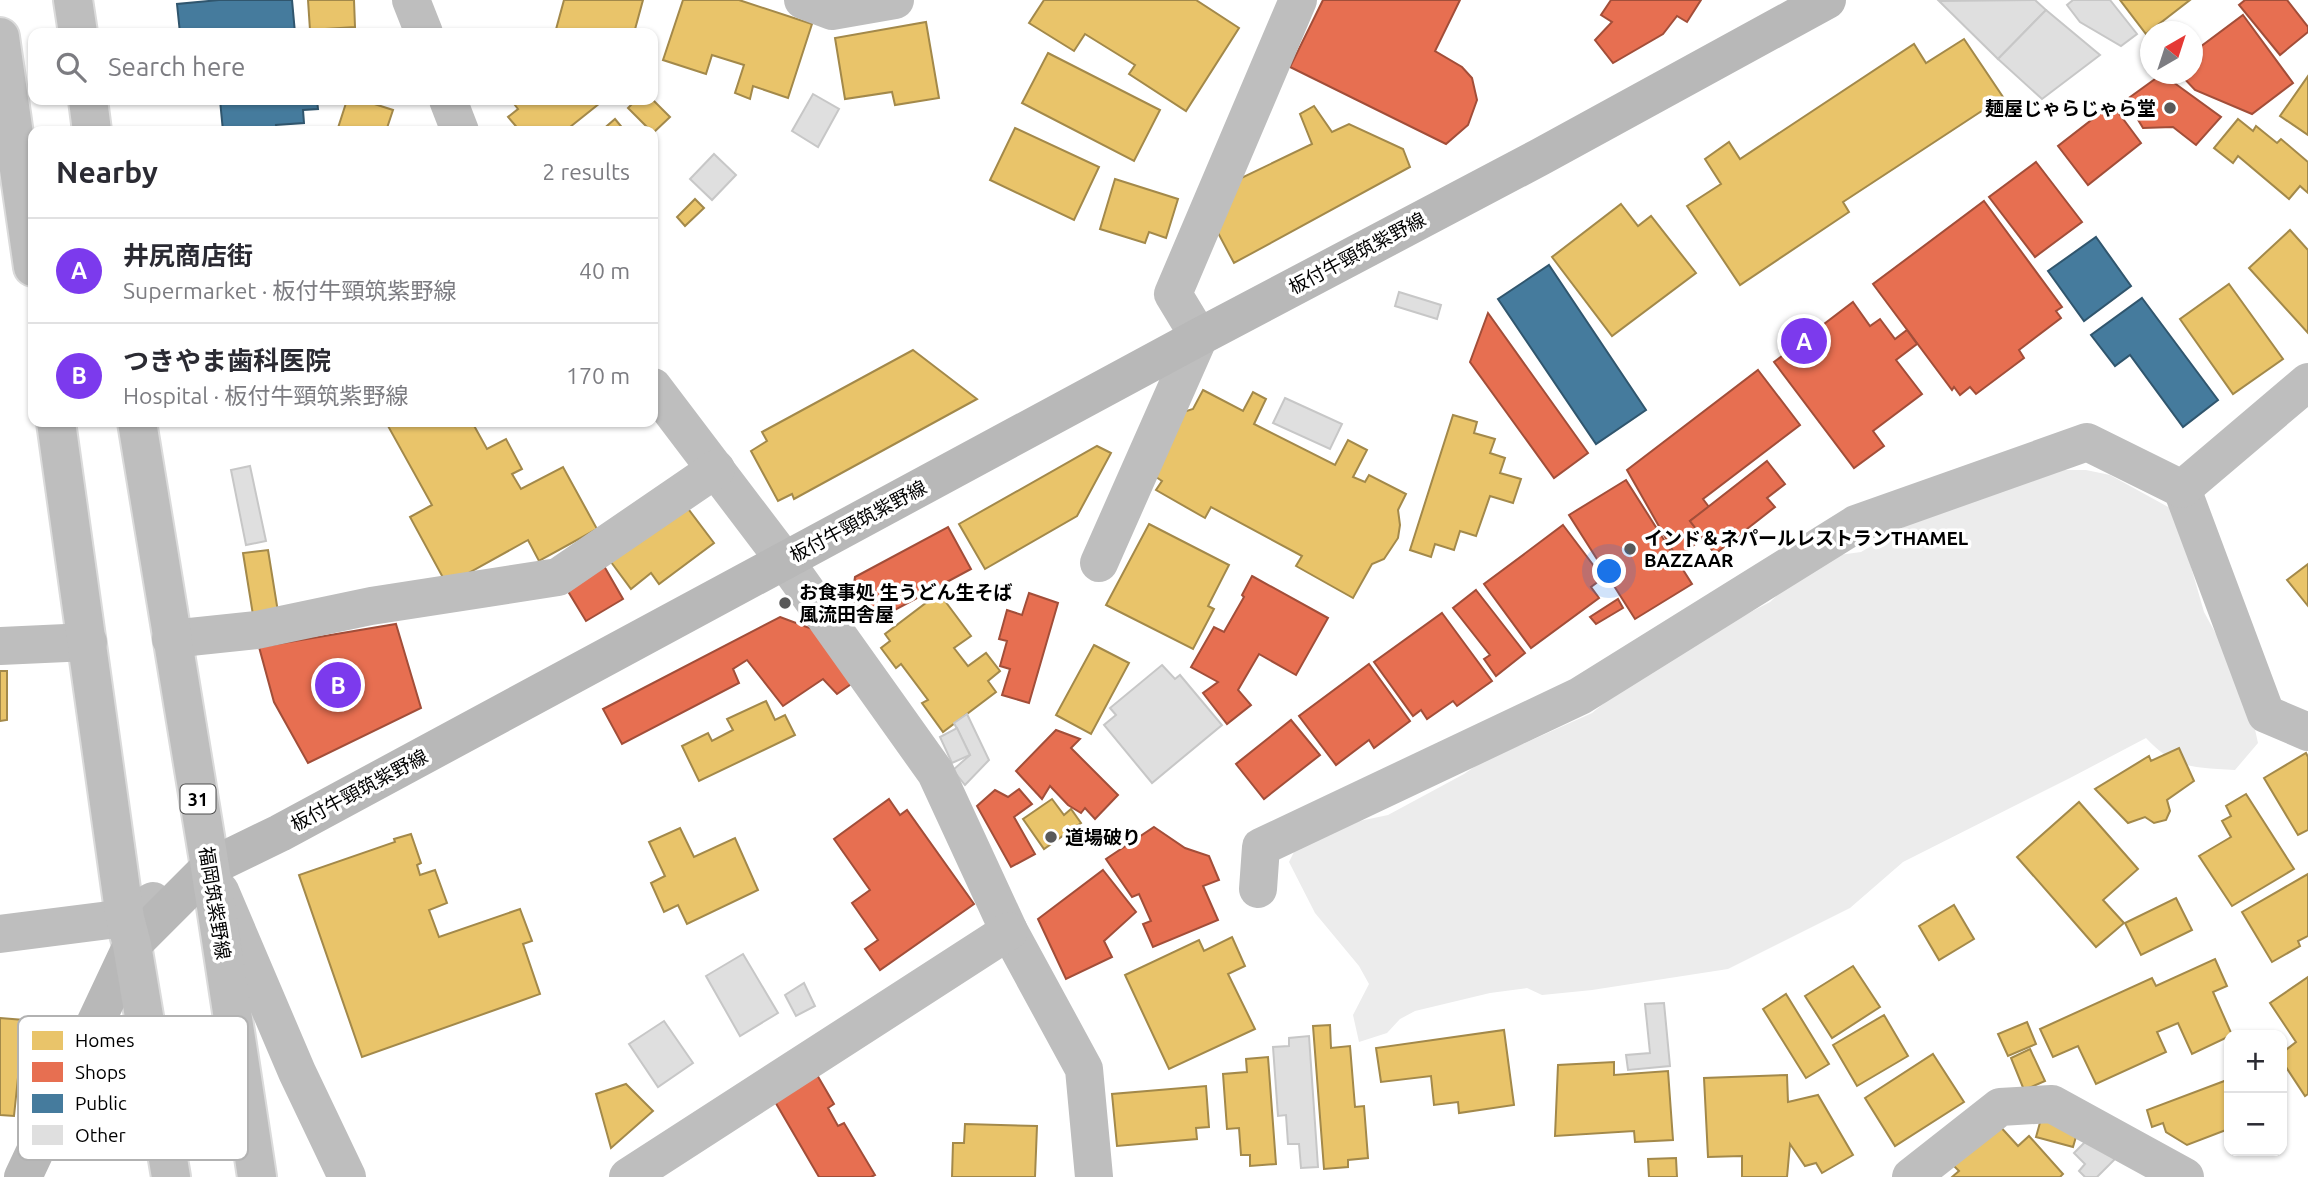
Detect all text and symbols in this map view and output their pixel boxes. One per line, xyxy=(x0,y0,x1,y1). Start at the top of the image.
north arrow xyxy=(2140,21,2203,84)
search box xyxy=(28,28,658,105)
icon: search xyxy=(52,48,90,86)
text: Search here xyxy=(108,52,245,81)
place label: 麺屋じゃらじゃら堂 xyxy=(1985,97,2156,119)
marker: 麺屋じゃらじゃら堂 xyxy=(2162,100,2178,116)
text: Nearby xyxy=(56,155,158,189)
text: 2 results xyxy=(542,159,630,184)
street label: 板付牛頸筑紫野線 xyxy=(1285,208,1429,298)
text: 井尻商店街 xyxy=(123,241,253,270)
text: A xyxy=(71,258,87,283)
text: 40 m xyxy=(579,258,630,283)
text: Supermarket · 板付牛頸筑紫野線 xyxy=(123,278,457,303)
pin: A xyxy=(1781,315,1827,367)
text: つきやま歯科医院 xyxy=(123,346,331,375)
text: B xyxy=(71,363,87,388)
text: 170 m xyxy=(566,363,630,388)
text: Hospital · 板付牛頸筑紫野線 xyxy=(123,383,409,408)
street label: 板付牛頸筑紫野線 xyxy=(786,476,930,566)
place label: インド＆ネパールレストランTHAMEL BAZZAAR xyxy=(1644,527,1969,571)
marker: インド＆ネパールレストランTHAMEL BAZZAAR xyxy=(1622,541,1638,557)
your location xyxy=(1592,554,1626,588)
place label: お食事処 生うどん生そば 風流田舎屋 xyxy=(799,581,1013,625)
marker: お食事処 生うどん生そば 風流田舎屋 xyxy=(777,595,793,611)
pin: B xyxy=(315,659,361,711)
street label: 板付牛頸筑紫野線 xyxy=(287,745,431,835)
road number: 31 xyxy=(180,784,216,814)
place label: 道場破り xyxy=(1065,826,1141,848)
marker: 道場破り xyxy=(1043,829,1059,845)
street label: 福岡筑紫野線 xyxy=(195,845,235,961)
legend xyxy=(18,1016,248,1160)
text: Homes xyxy=(75,1029,135,1051)
map controls xyxy=(2224,1030,2287,1156)
button: + xyxy=(2224,1030,2287,1093)
text: Shops xyxy=(75,1061,126,1083)
text: Public xyxy=(75,1092,127,1114)
button: − xyxy=(2224,1093,2287,1156)
text: Other xyxy=(75,1124,126,1146)

